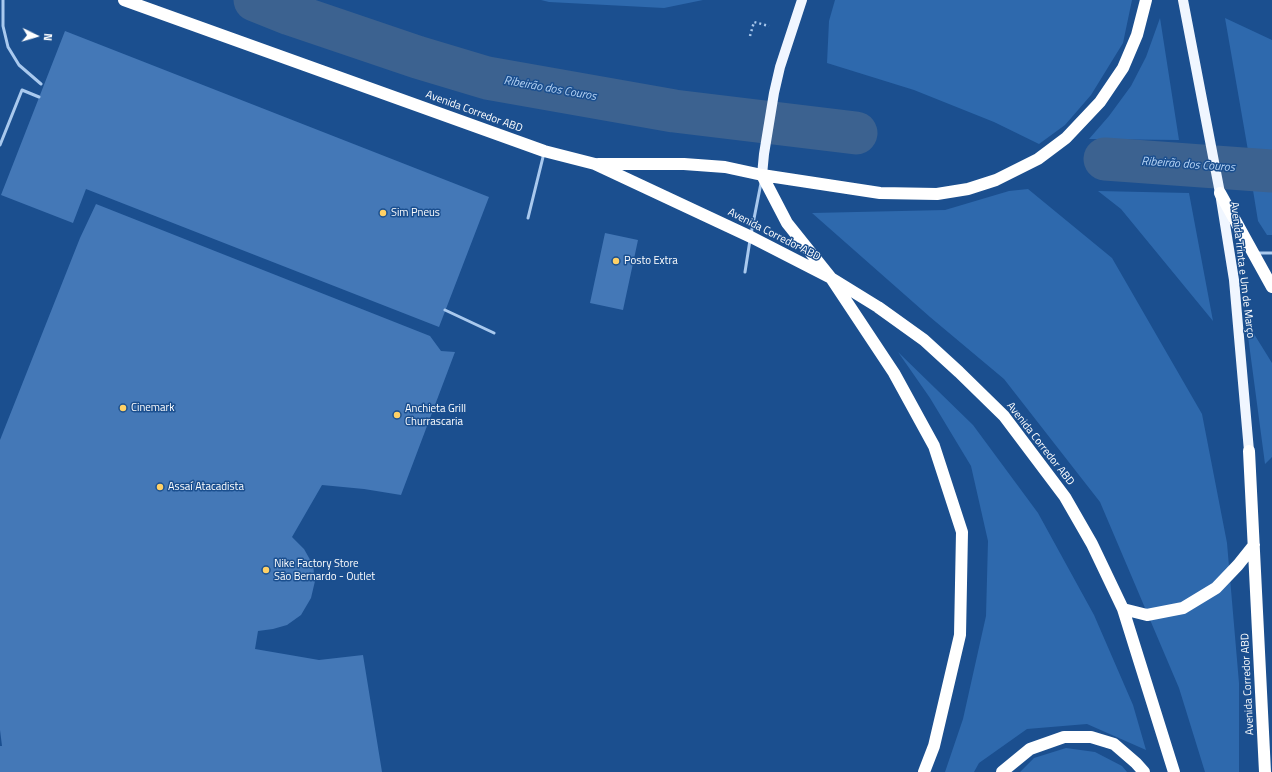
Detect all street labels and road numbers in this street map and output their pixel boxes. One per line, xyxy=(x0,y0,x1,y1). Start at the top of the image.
street label: Avenida Corredor ABD xyxy=(424,88,524,136)
street label: Avenida Trinta e Um de Março xyxy=(1227,201,1257,339)
street label: Avenida Corredor ABD xyxy=(725,206,823,264)
street label: Avenida Corredor ABD xyxy=(1003,400,1077,488)
street label: Avenida Corredor ABD xyxy=(1239,633,1257,735)

